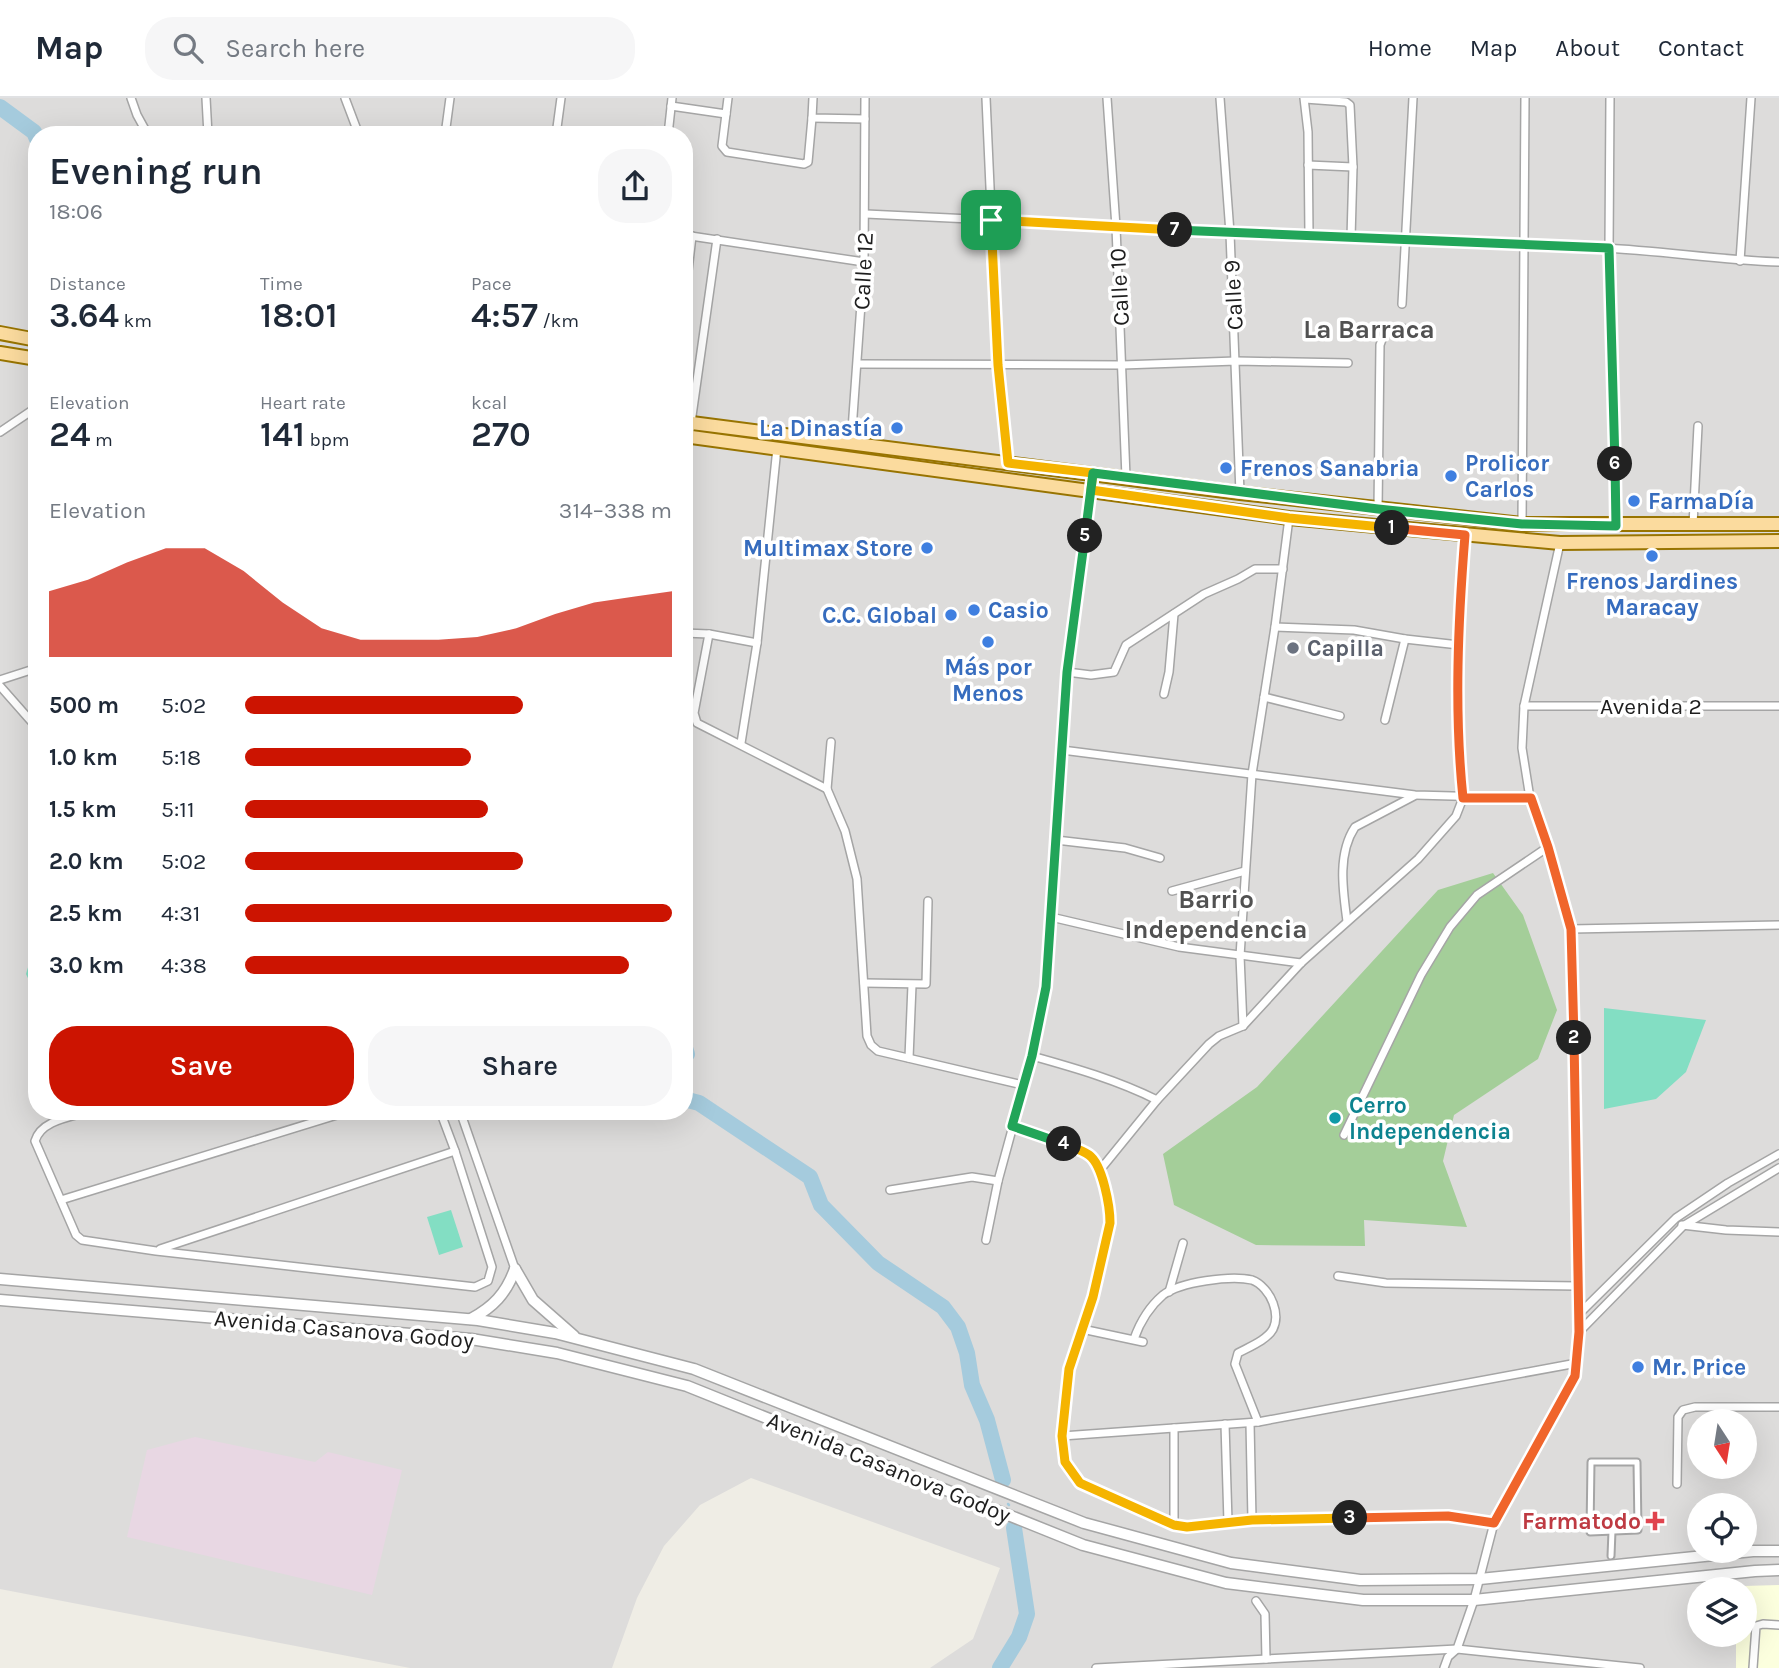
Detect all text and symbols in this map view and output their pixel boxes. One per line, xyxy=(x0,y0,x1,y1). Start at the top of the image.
search box xyxy=(145,17,635,80)
text: Map xyxy=(35,29,103,67)
icon: search xyxy=(169,29,207,67)
text: Search here xyxy=(225,33,365,64)
text: Home xyxy=(1368,34,1432,62)
text: Map xyxy=(1470,34,1517,62)
text: About xyxy=(1555,34,1620,62)
text: Contact xyxy=(1658,34,1744,62)
text: Evening run xyxy=(49,149,263,194)
button: share xyxy=(598,149,672,223)
pin xyxy=(961,190,1021,250)
text: 18:06 xyxy=(49,198,103,225)
icon: arrive xyxy=(972,201,1010,239)
pin: 7 xyxy=(1158,212,1192,248)
text: 7 xyxy=(1170,218,1179,240)
street label: Calle 12 xyxy=(848,231,879,311)
street label: Calle 10 xyxy=(1104,247,1135,327)
street label: Calle 9 xyxy=(1218,259,1249,331)
text: Distance xyxy=(49,273,126,295)
text: Time xyxy=(260,273,303,295)
text: Pace xyxy=(471,273,512,295)
text: 3.64 xyxy=(49,295,119,336)
text: 18:01 xyxy=(260,295,338,336)
text: 4:57 xyxy=(471,295,538,336)
text: km xyxy=(119,310,152,332)
text: /km xyxy=(538,310,579,332)
district label: La Barraca xyxy=(1303,314,1435,345)
text: Elevation xyxy=(49,392,129,414)
text: Heart rate xyxy=(260,392,346,414)
text: kcal xyxy=(471,392,507,414)
text: 24 xyxy=(49,414,90,455)
text: 141 xyxy=(260,414,305,455)
text: 270 xyxy=(471,414,531,455)
place label: La Dinastía xyxy=(759,415,883,442)
marker: La Dinastía xyxy=(889,420,905,436)
text: m xyxy=(90,429,113,451)
text: bpm xyxy=(305,429,350,451)
pin: 6 xyxy=(1598,446,1632,482)
place label: Prolicor Carlos xyxy=(1465,450,1549,503)
text: 6 xyxy=(1609,452,1620,474)
place label: Frenos Sanabria xyxy=(1240,455,1419,482)
marker: Frenos Sanabria xyxy=(1218,460,1234,476)
marker: Prolicor Carlos xyxy=(1443,468,1459,484)
place label: FarmaDía xyxy=(1648,488,1755,515)
marker: FarmaDía xyxy=(1626,493,1642,509)
text: Elevation xyxy=(49,497,146,524)
text: 314–338 m xyxy=(559,497,672,524)
pin: 1 xyxy=(1374,510,1410,546)
text: 1 xyxy=(1388,516,1395,538)
pin: 5 xyxy=(1068,518,1102,554)
text: 5 xyxy=(1079,524,1090,546)
place label: Multimax Store xyxy=(743,535,913,562)
marker: Multimax Store xyxy=(919,540,935,556)
marker: Frenos Jardines Maracay xyxy=(1644,548,1660,564)
place label: Frenos Jardines Maracay xyxy=(1566,568,1738,621)
place label: Casio xyxy=(988,597,1049,624)
place label: C.C. Global xyxy=(822,602,937,629)
marker: Casio xyxy=(966,602,982,618)
marker: C.C. Global xyxy=(943,607,959,623)
marker: Más por Menos xyxy=(980,634,996,650)
place label: Capilla xyxy=(1307,635,1384,662)
marker: Capilla xyxy=(1285,640,1301,656)
place label: Más por Menos xyxy=(944,654,1032,707)
text: 500 m xyxy=(49,692,119,719)
text: 5:02 xyxy=(161,692,206,719)
street label: Avenida 2 xyxy=(1600,693,1702,720)
text: 1.0 km xyxy=(49,744,118,771)
text: 5:18 xyxy=(161,744,201,771)
text: 1.5 km xyxy=(49,796,117,823)
text: 5:11 xyxy=(161,796,195,823)
text: 2.0 km xyxy=(49,848,124,875)
text: 5:02 xyxy=(161,848,206,875)
district label: Barrio Independencia xyxy=(1124,884,1308,945)
text: 2.5 km xyxy=(49,900,123,927)
text: 4:31 xyxy=(161,900,200,927)
text: 3.0 km xyxy=(49,952,124,979)
text: 4:38 xyxy=(161,952,207,979)
pin: 2 xyxy=(1556,1020,1592,1056)
button: Save xyxy=(49,1026,354,1106)
button: Share xyxy=(368,1026,672,1106)
text: 2 xyxy=(1568,1026,1579,1048)
place label: Cerro Independencia xyxy=(1349,1092,1511,1145)
marker: Cerro Independencia xyxy=(1327,1110,1343,1126)
pin: 4 xyxy=(1046,1126,1082,1162)
text: 4 xyxy=(1058,1132,1069,1154)
street label: Avenida Casanova Godoy xyxy=(213,1305,475,1354)
place label: Mr. Price xyxy=(1652,1354,1746,1381)
marker: Mr. Price xyxy=(1630,1359,1646,1375)
street label: Avenida Casanova Godoy xyxy=(763,1406,1015,1529)
north arrow xyxy=(1687,1409,1757,1479)
map controls xyxy=(1687,1409,1757,1647)
button: locate xyxy=(1687,1493,1757,1563)
pin: 3 xyxy=(1332,1500,1368,1536)
text: 3 xyxy=(1344,1506,1355,1528)
place label: Farmatodo xyxy=(1522,1508,1641,1535)
marker: Farmatodo xyxy=(1647,1513,1663,1529)
button: layers xyxy=(1687,1577,1757,1647)

